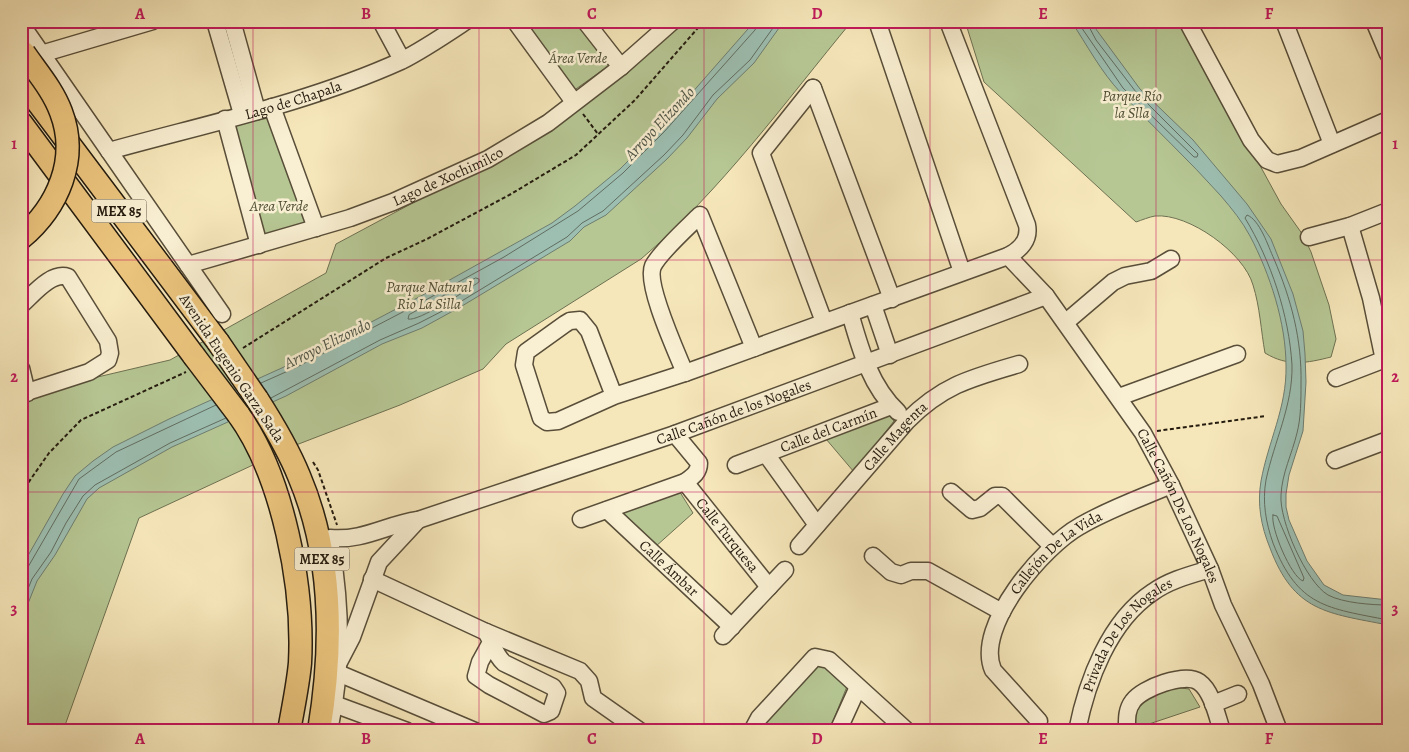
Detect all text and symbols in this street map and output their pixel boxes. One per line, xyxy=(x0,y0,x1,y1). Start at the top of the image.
text: A xyxy=(134,3,146,25)
text: B xyxy=(361,3,371,25)
text: C xyxy=(587,3,597,25)
text: D xyxy=(811,3,823,25)
text: E xyxy=(1038,3,1048,25)
text: F xyxy=(1265,3,1274,25)
park label: Área Verde xyxy=(548,48,608,68)
street label: Lago de Chapala xyxy=(242,76,344,124)
water label: Arroyo Elizondo xyxy=(619,82,700,166)
park label: Parque Río la Slla xyxy=(1102,86,1162,123)
text: 1 xyxy=(11,133,17,155)
text: 1 xyxy=(1392,133,1398,155)
street label: Lago de Xochimilco xyxy=(389,142,507,211)
park label: Area Verde xyxy=(249,196,309,216)
road number: MEX 85 xyxy=(92,200,146,222)
park label: Parque Natural Rio La Silla xyxy=(386,277,472,314)
street label: Avenida Eugenio Garza Sada xyxy=(174,289,289,446)
water label: Arroyo Elizondo xyxy=(280,313,374,375)
text: 2 xyxy=(10,366,18,388)
text: 2 xyxy=(1391,366,1399,388)
street label: Calle Cañón de los Nogales xyxy=(654,374,814,450)
street label: Calle Magenta xyxy=(858,397,932,475)
street label: Calle del Carmín xyxy=(777,402,880,457)
street label: Calle Cañón De Los Nogales xyxy=(1132,425,1224,586)
street label: Calle Turquesa xyxy=(691,493,764,577)
street label: Callejón De La Vida xyxy=(1005,506,1105,598)
street label: Calle Ámbar xyxy=(635,535,703,601)
road number: MEX 85 xyxy=(294,548,350,570)
street label: Privada De Los Nogales xyxy=(1078,573,1176,695)
text: 3 xyxy=(11,598,18,620)
text: 3 xyxy=(1392,598,1399,620)
text: A xyxy=(134,728,146,750)
text: B xyxy=(361,728,371,750)
text: C xyxy=(587,728,597,750)
text: D xyxy=(811,728,823,750)
text: E xyxy=(1038,728,1048,750)
text: F xyxy=(1265,728,1274,750)

